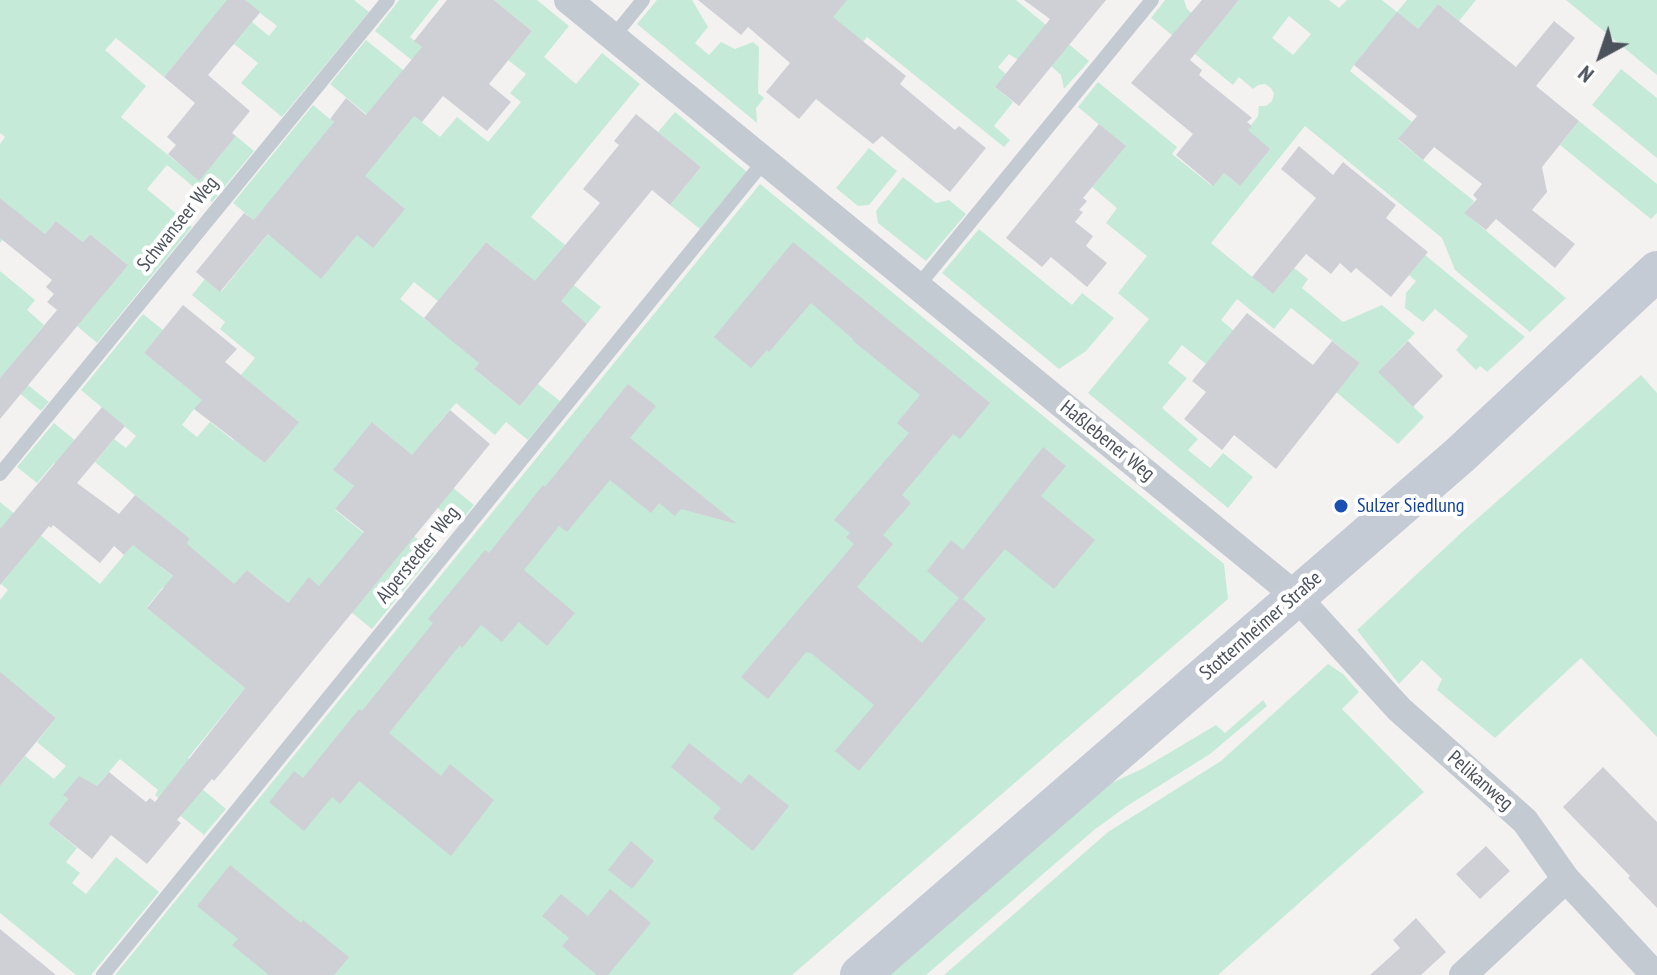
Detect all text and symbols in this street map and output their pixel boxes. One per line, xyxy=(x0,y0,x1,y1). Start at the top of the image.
north arrow xyxy=(1561,16,1641,96)
text: N xyxy=(1572,60,1599,89)
street label: Schwanseer Weg xyxy=(132,172,224,276)
street label: Haßlebener Weg xyxy=(1055,396,1159,486)
place label: Sulzer Siedlung xyxy=(1357,494,1464,518)
marker: Sulzer Siedlung xyxy=(1332,497,1350,515)
street label: Alperstedter Weg xyxy=(371,501,465,609)
street label: Stotternheimer Straße xyxy=(1195,566,1327,686)
street label: Pelikanweg xyxy=(1442,746,1518,816)

